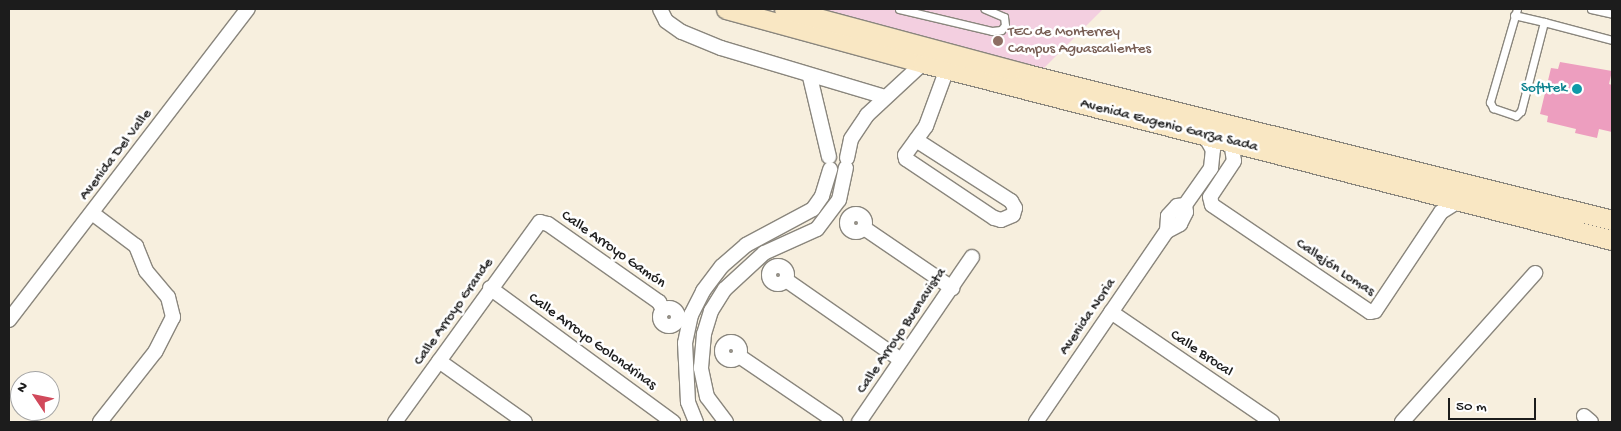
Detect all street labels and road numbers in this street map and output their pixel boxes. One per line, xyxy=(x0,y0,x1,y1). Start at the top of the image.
street label: Avenida Eugenio Garza Sada xyxy=(1078,95,1260,157)
street label: Avenida Del Valle xyxy=(76,106,156,204)
street label: Calle Arroyo Gamón xyxy=(557,207,669,293)
street label: Callejón Lomas xyxy=(1292,235,1378,301)
street label: Calle Arroyo Grande xyxy=(410,255,498,369)
street label: Calle Arroyo Buenavista xyxy=(853,265,951,397)
street label: Avenida Noria xyxy=(1056,275,1120,359)
street label: Calle Arroyo Golondrinas xyxy=(524,289,660,395)
street label: Calle Brocal xyxy=(1166,326,1236,382)

